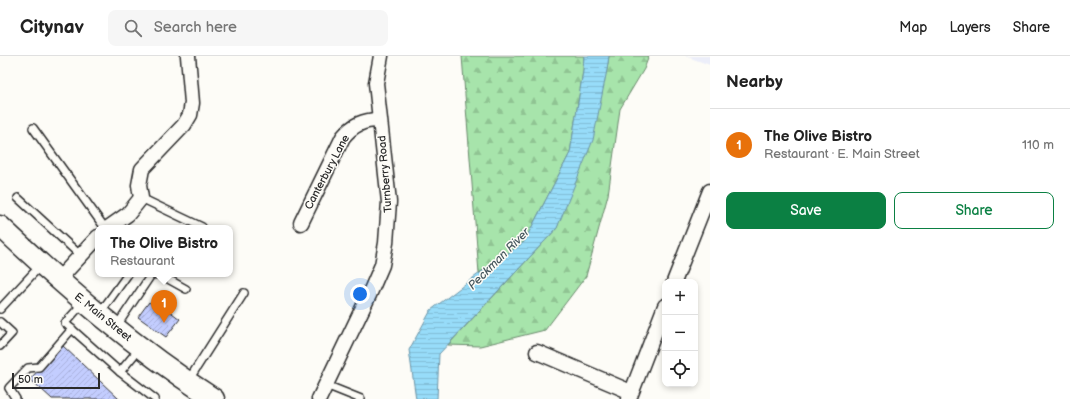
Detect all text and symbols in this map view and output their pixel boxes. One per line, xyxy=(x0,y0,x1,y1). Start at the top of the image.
search box xyxy=(108,10,388,46)
text: Citynav xyxy=(20,16,84,39)
icon: search xyxy=(122,17,144,39)
text: Search here xyxy=(154,18,237,37)
text: Map xyxy=(899,19,927,36)
text: Layers xyxy=(949,19,991,36)
text: Share xyxy=(1013,19,1050,36)
text: Nearby xyxy=(726,72,783,92)
text: The Olive Bistro xyxy=(764,127,872,146)
street label: Canterbury Lane xyxy=(302,132,352,212)
street label: Turnberry Road xyxy=(375,135,395,213)
text: 1 xyxy=(736,137,742,153)
text: 110 m xyxy=(1022,137,1054,153)
text: Restaurant · E. Main Street xyxy=(764,146,920,162)
button: Save xyxy=(726,192,886,229)
button: Share xyxy=(894,192,1054,229)
water label: Peckman River xyxy=(465,224,534,293)
popup xyxy=(95,225,233,277)
text: The Olive Bistro xyxy=(110,234,218,253)
text: Restaurant xyxy=(110,253,175,269)
map controls xyxy=(662,279,698,387)
button: + xyxy=(662,279,698,315)
your location xyxy=(350,284,370,304)
street label: E. Main Street xyxy=(72,290,135,344)
pin: 1 xyxy=(151,290,177,323)
button: − xyxy=(662,315,698,351)
button: locate xyxy=(662,351,698,387)
scale bar xyxy=(12,371,100,390)
text: 50 m xyxy=(18,373,43,386)

